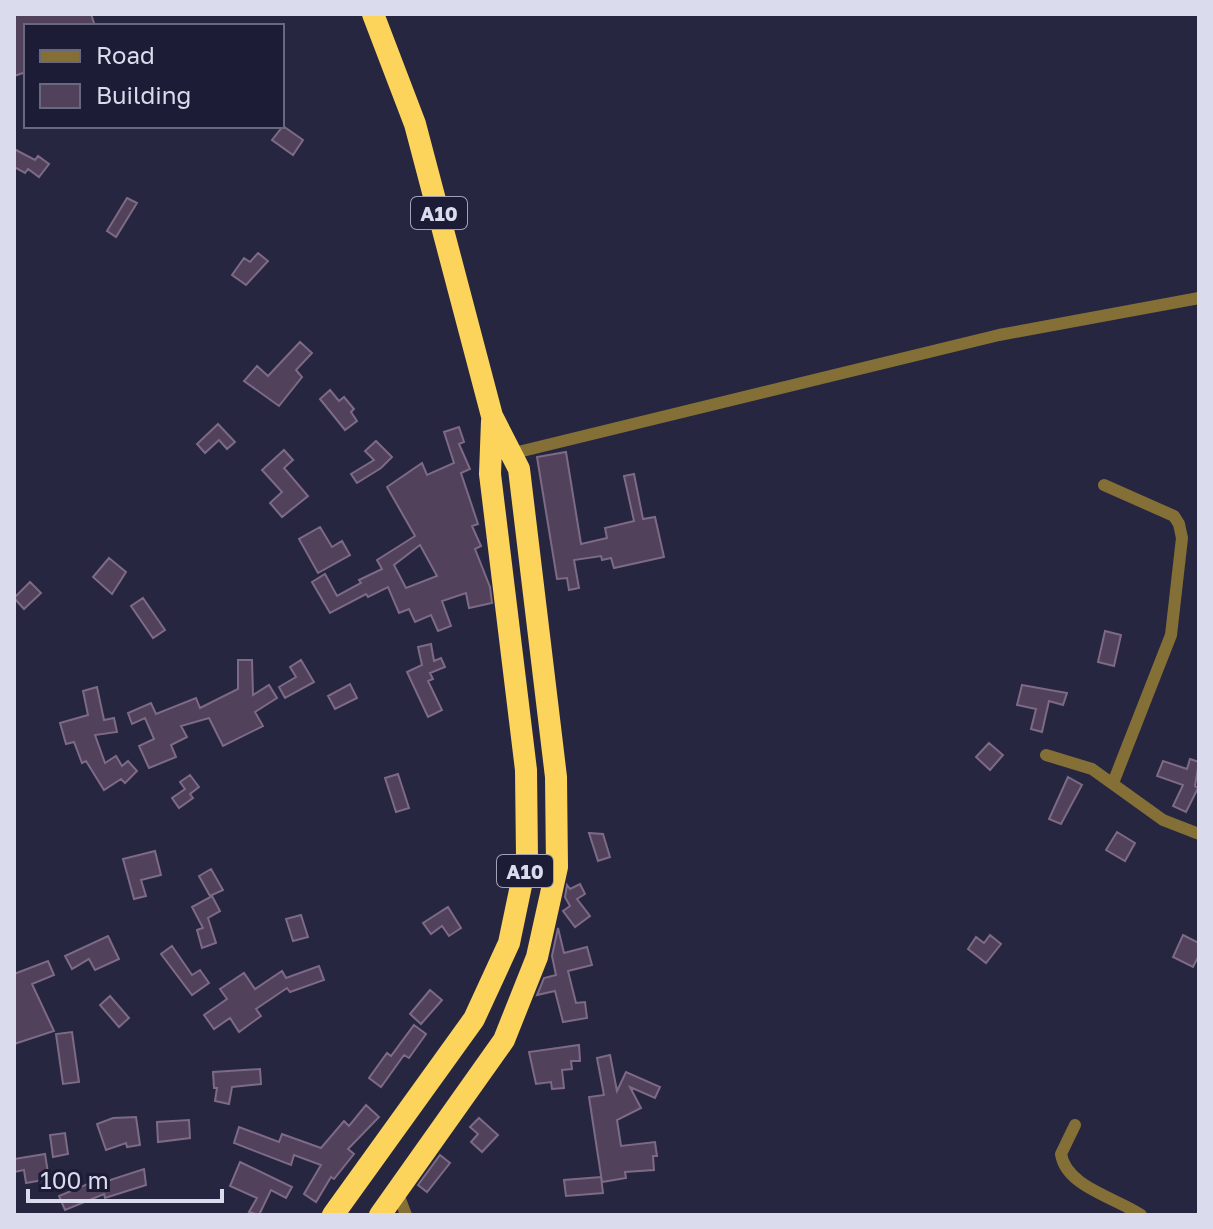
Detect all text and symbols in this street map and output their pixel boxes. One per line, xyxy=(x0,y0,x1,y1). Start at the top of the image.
legend xyxy=(24,24,284,128)
text: Road xyxy=(96,40,155,69)
text: Building xyxy=(96,80,191,109)
road number: A10 xyxy=(411,197,467,229)
road number: A10 xyxy=(497,855,553,887)
scale bar xyxy=(28,1153,222,1203)
text: 100 m xyxy=(40,1165,109,1194)

